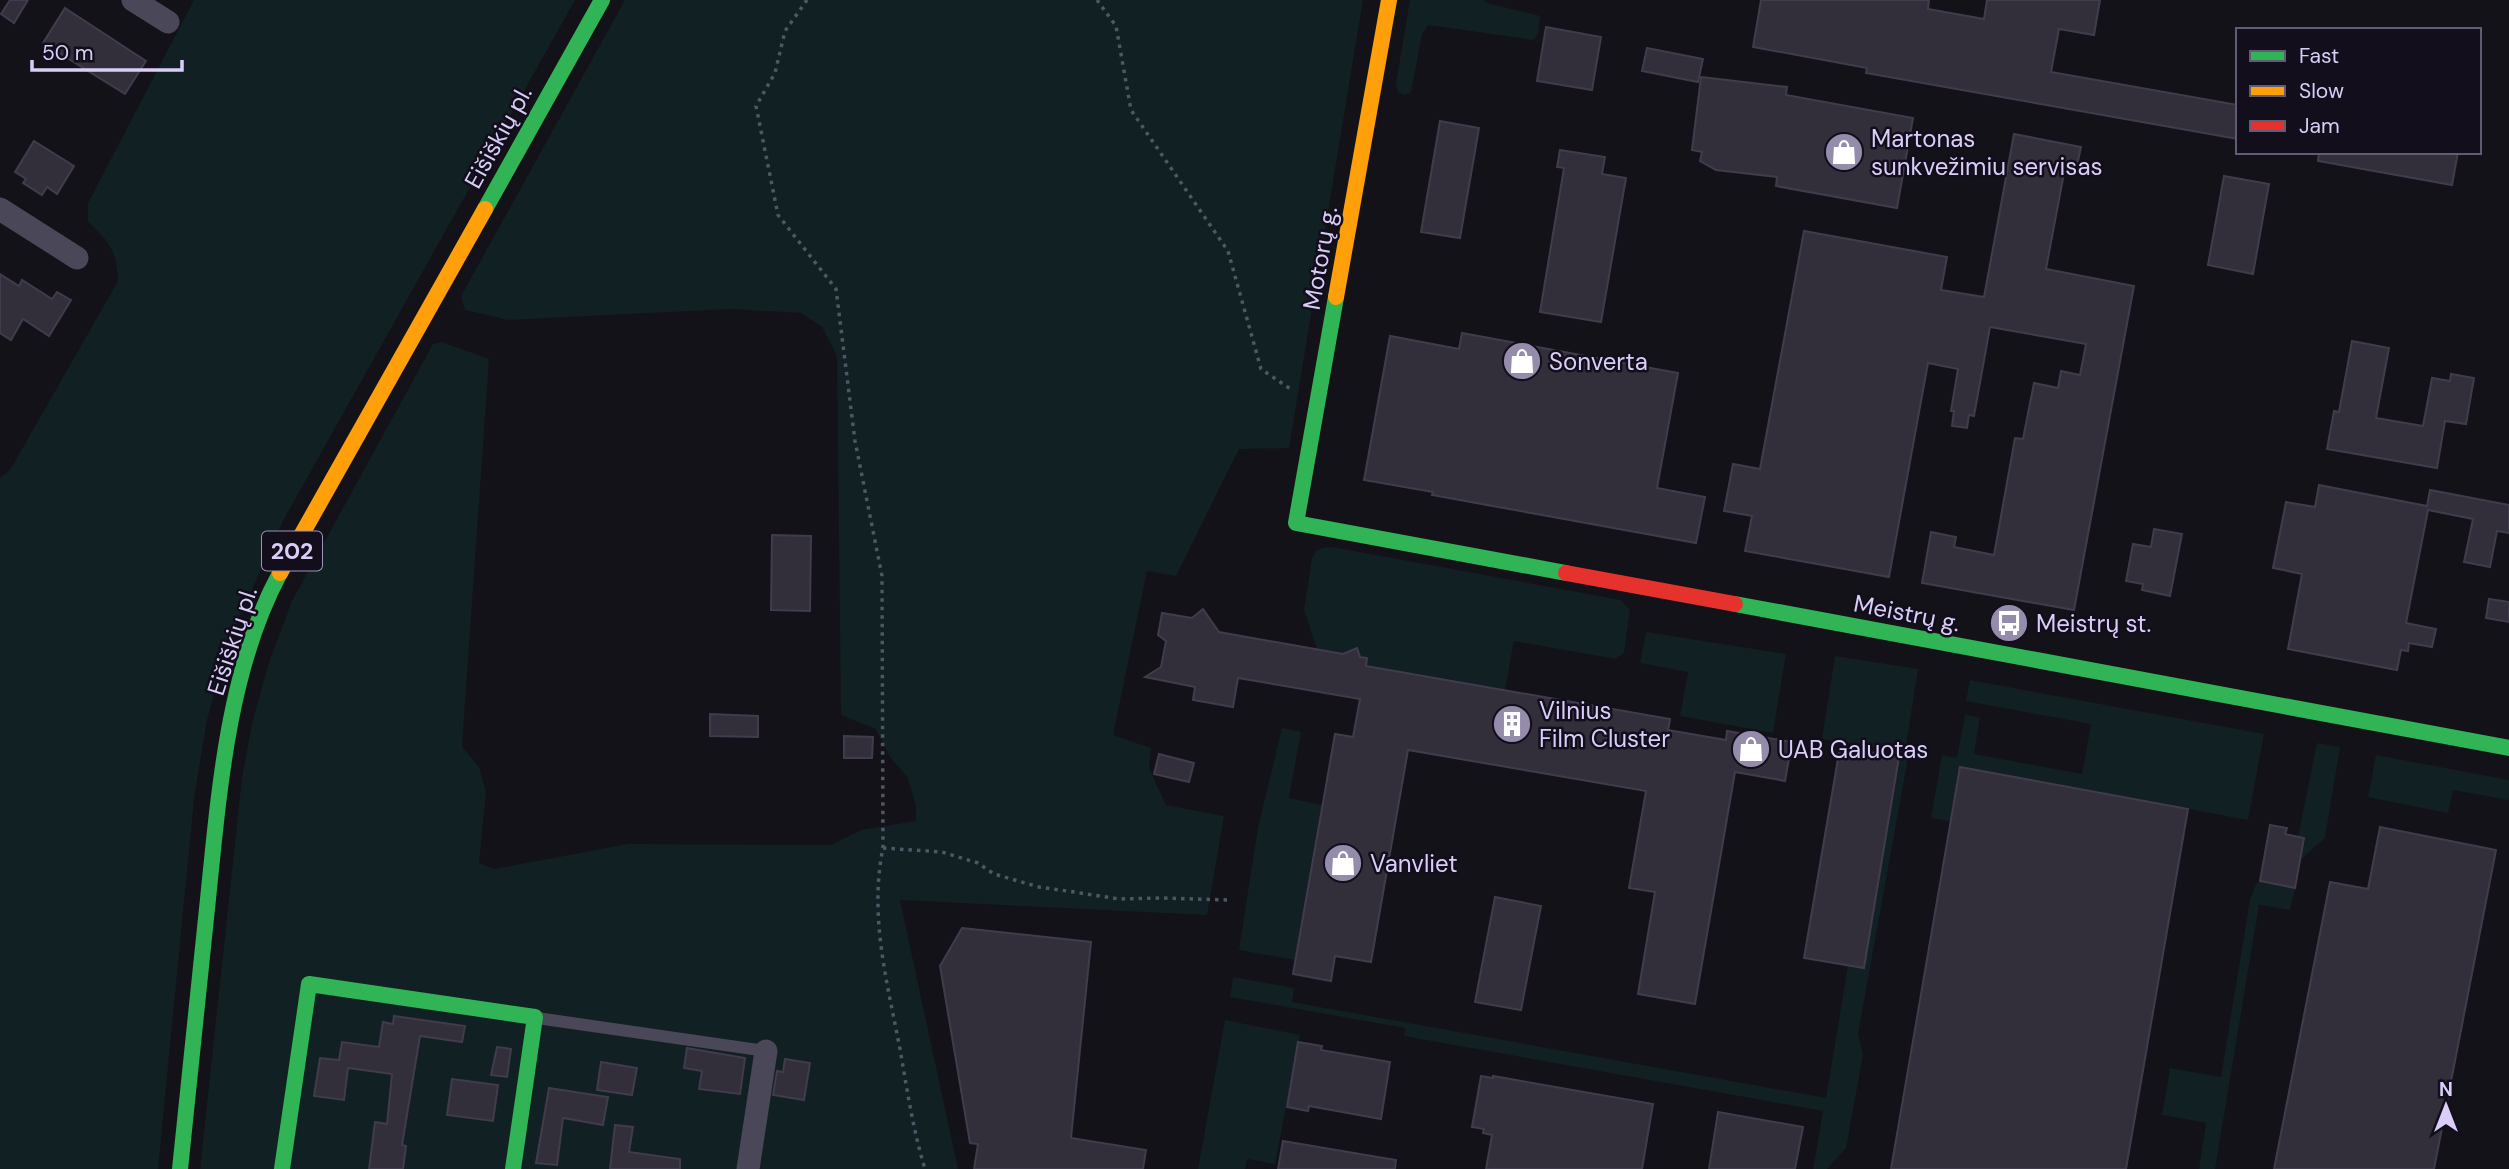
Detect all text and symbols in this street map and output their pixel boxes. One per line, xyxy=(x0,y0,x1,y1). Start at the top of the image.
scale bar xyxy=(32,28,182,72)
legend xyxy=(2236,28,2481,154)
text: 50 m xyxy=(42,39,93,67)
text: Fast xyxy=(2299,42,2339,70)
text: Slow xyxy=(2299,77,2344,105)
street label: Eišiškių pl. xyxy=(457,80,539,194)
text: Jam xyxy=(2299,112,2340,140)
place label: Martonas sunkvežimiu servisas xyxy=(1871,123,2103,182)
shop icon: Martonas sunkvežimiu servisas xyxy=(1823,131,1865,173)
street label: Motorų g. xyxy=(1296,204,1344,312)
shop icon: Sonverta xyxy=(1501,340,1543,382)
place label: Sonverta xyxy=(1549,346,1648,377)
road number: 202 xyxy=(262,531,322,570)
street label: Eišiškių pl. xyxy=(200,583,264,699)
street label: Meistrų g. xyxy=(1851,588,1963,638)
bus stop icon: Meistrų st. xyxy=(1988,602,2030,644)
place label: Meistrų st. xyxy=(2036,608,2151,639)
place label: Vilnius Film Cluster xyxy=(1539,695,1670,754)
building icon: Vilnius Film Cluster xyxy=(1491,703,1533,745)
shop icon: UAB Galuotas xyxy=(1730,728,1772,770)
place label: UAB Galuotas xyxy=(1778,734,1928,765)
shop icon: Vanvliet xyxy=(1322,842,1364,884)
place label: Vanvliet xyxy=(1370,848,1458,879)
north arrow xyxy=(2411,1071,2481,1141)
text: N xyxy=(2439,1077,2453,1102)

